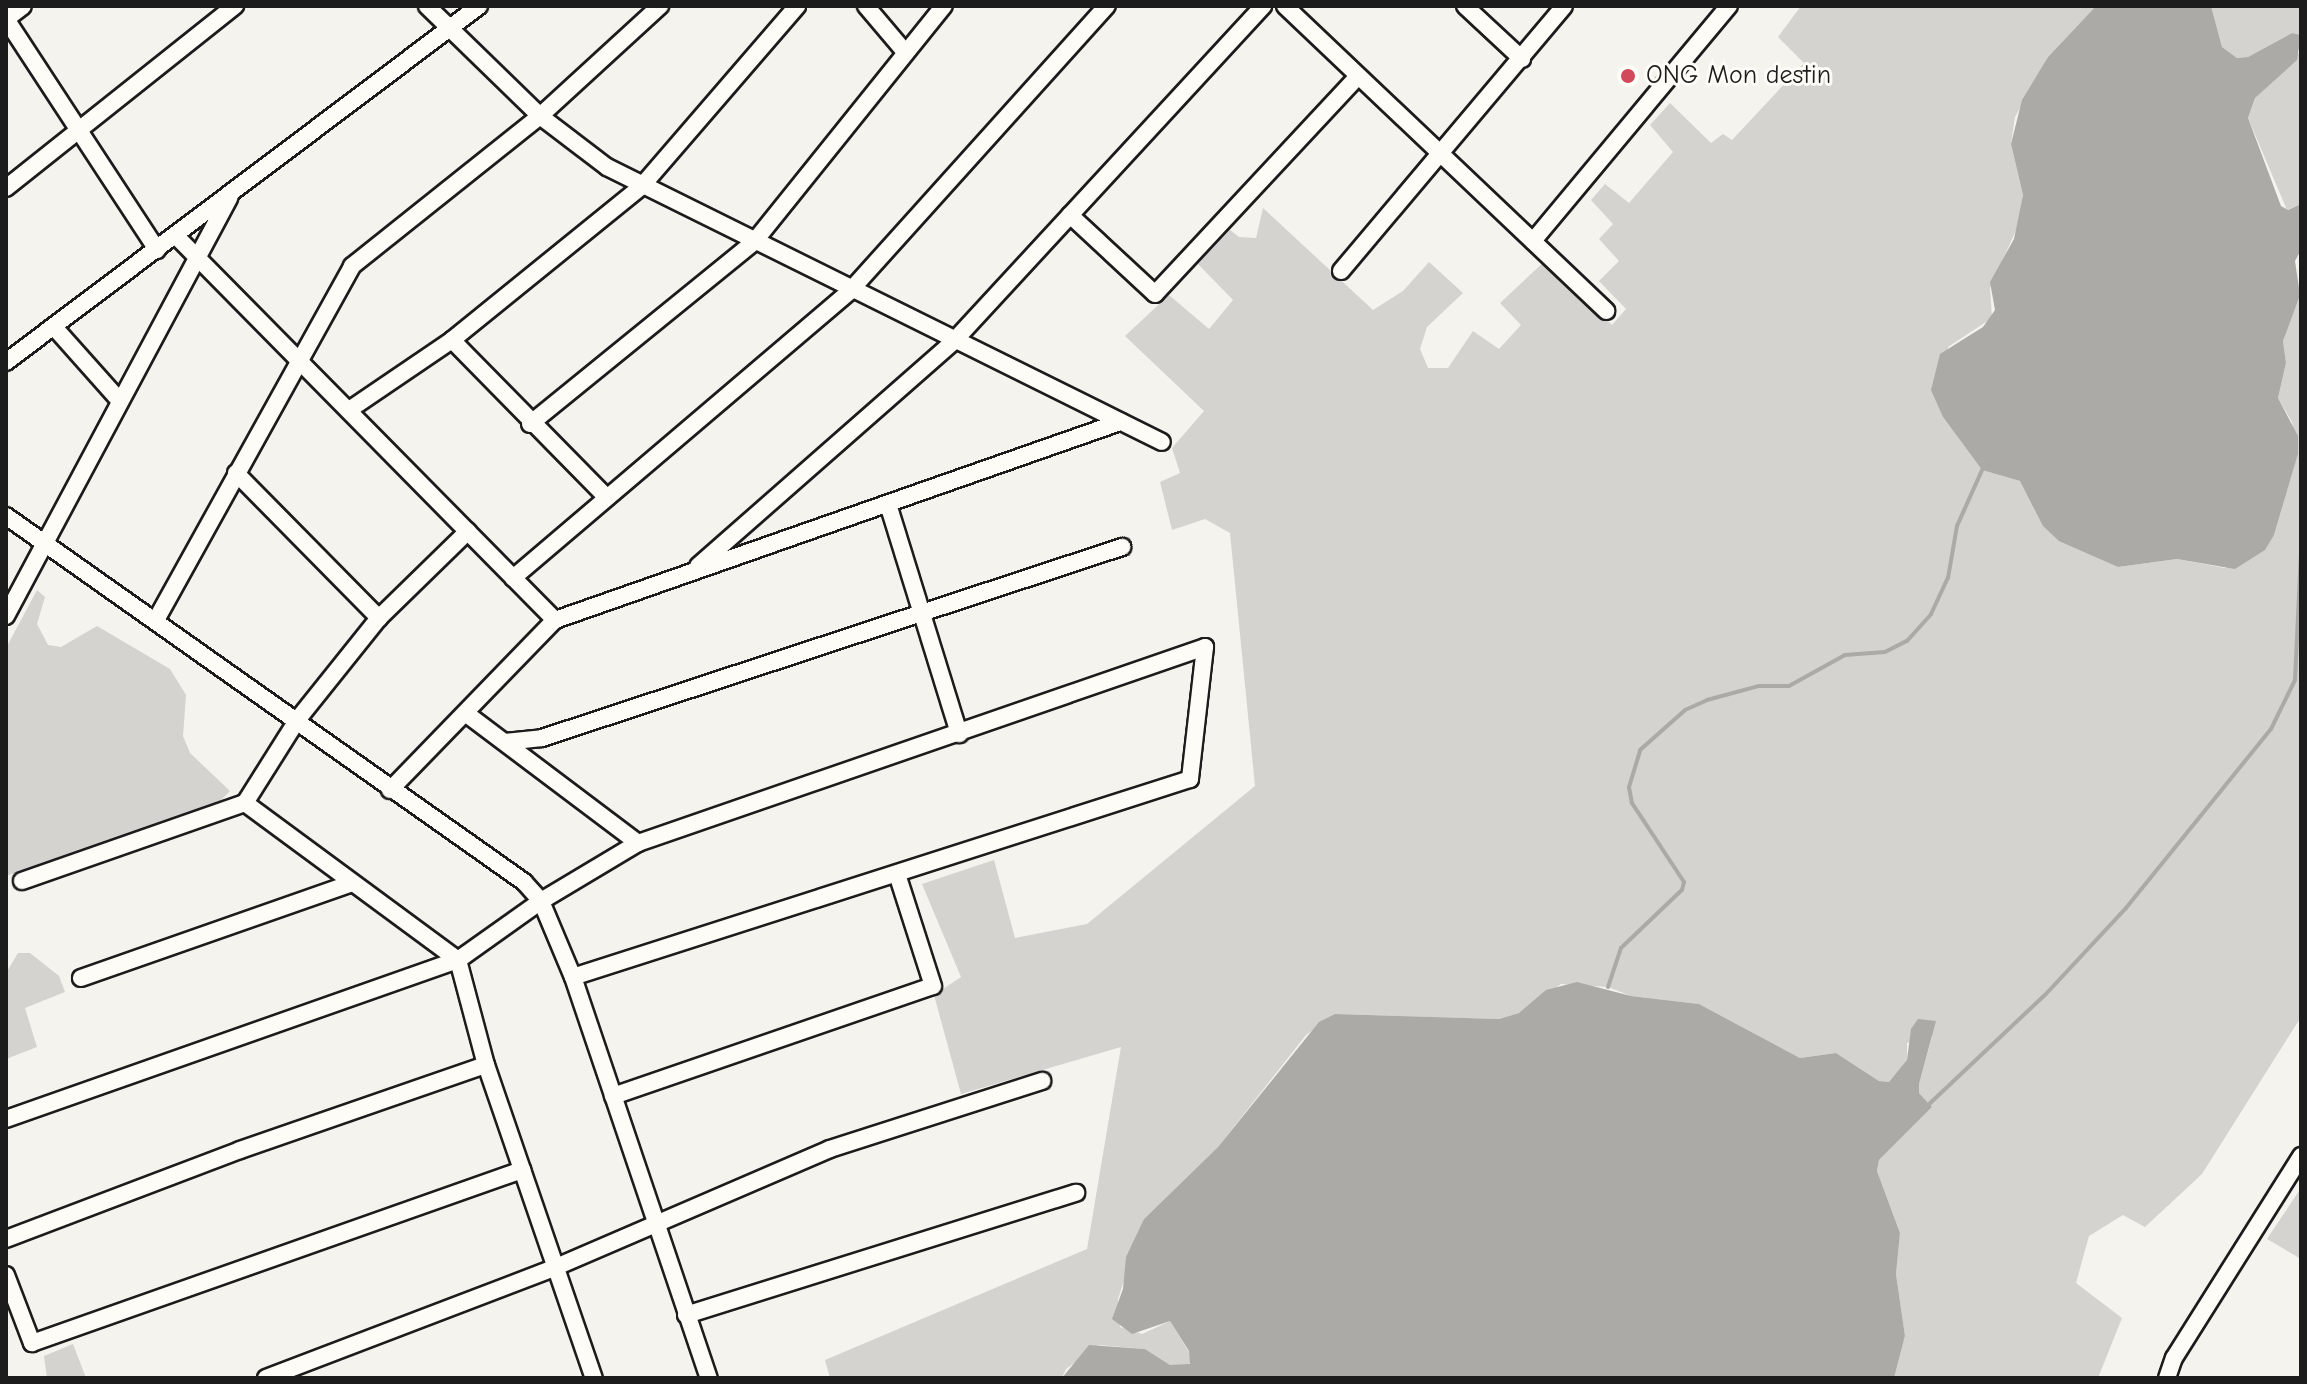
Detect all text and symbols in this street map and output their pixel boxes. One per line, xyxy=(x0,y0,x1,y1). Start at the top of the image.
place label: ONG Mon destin xyxy=(1646,60,1831,92)
marker: ONG Mon destin xyxy=(1617,65,1639,87)

